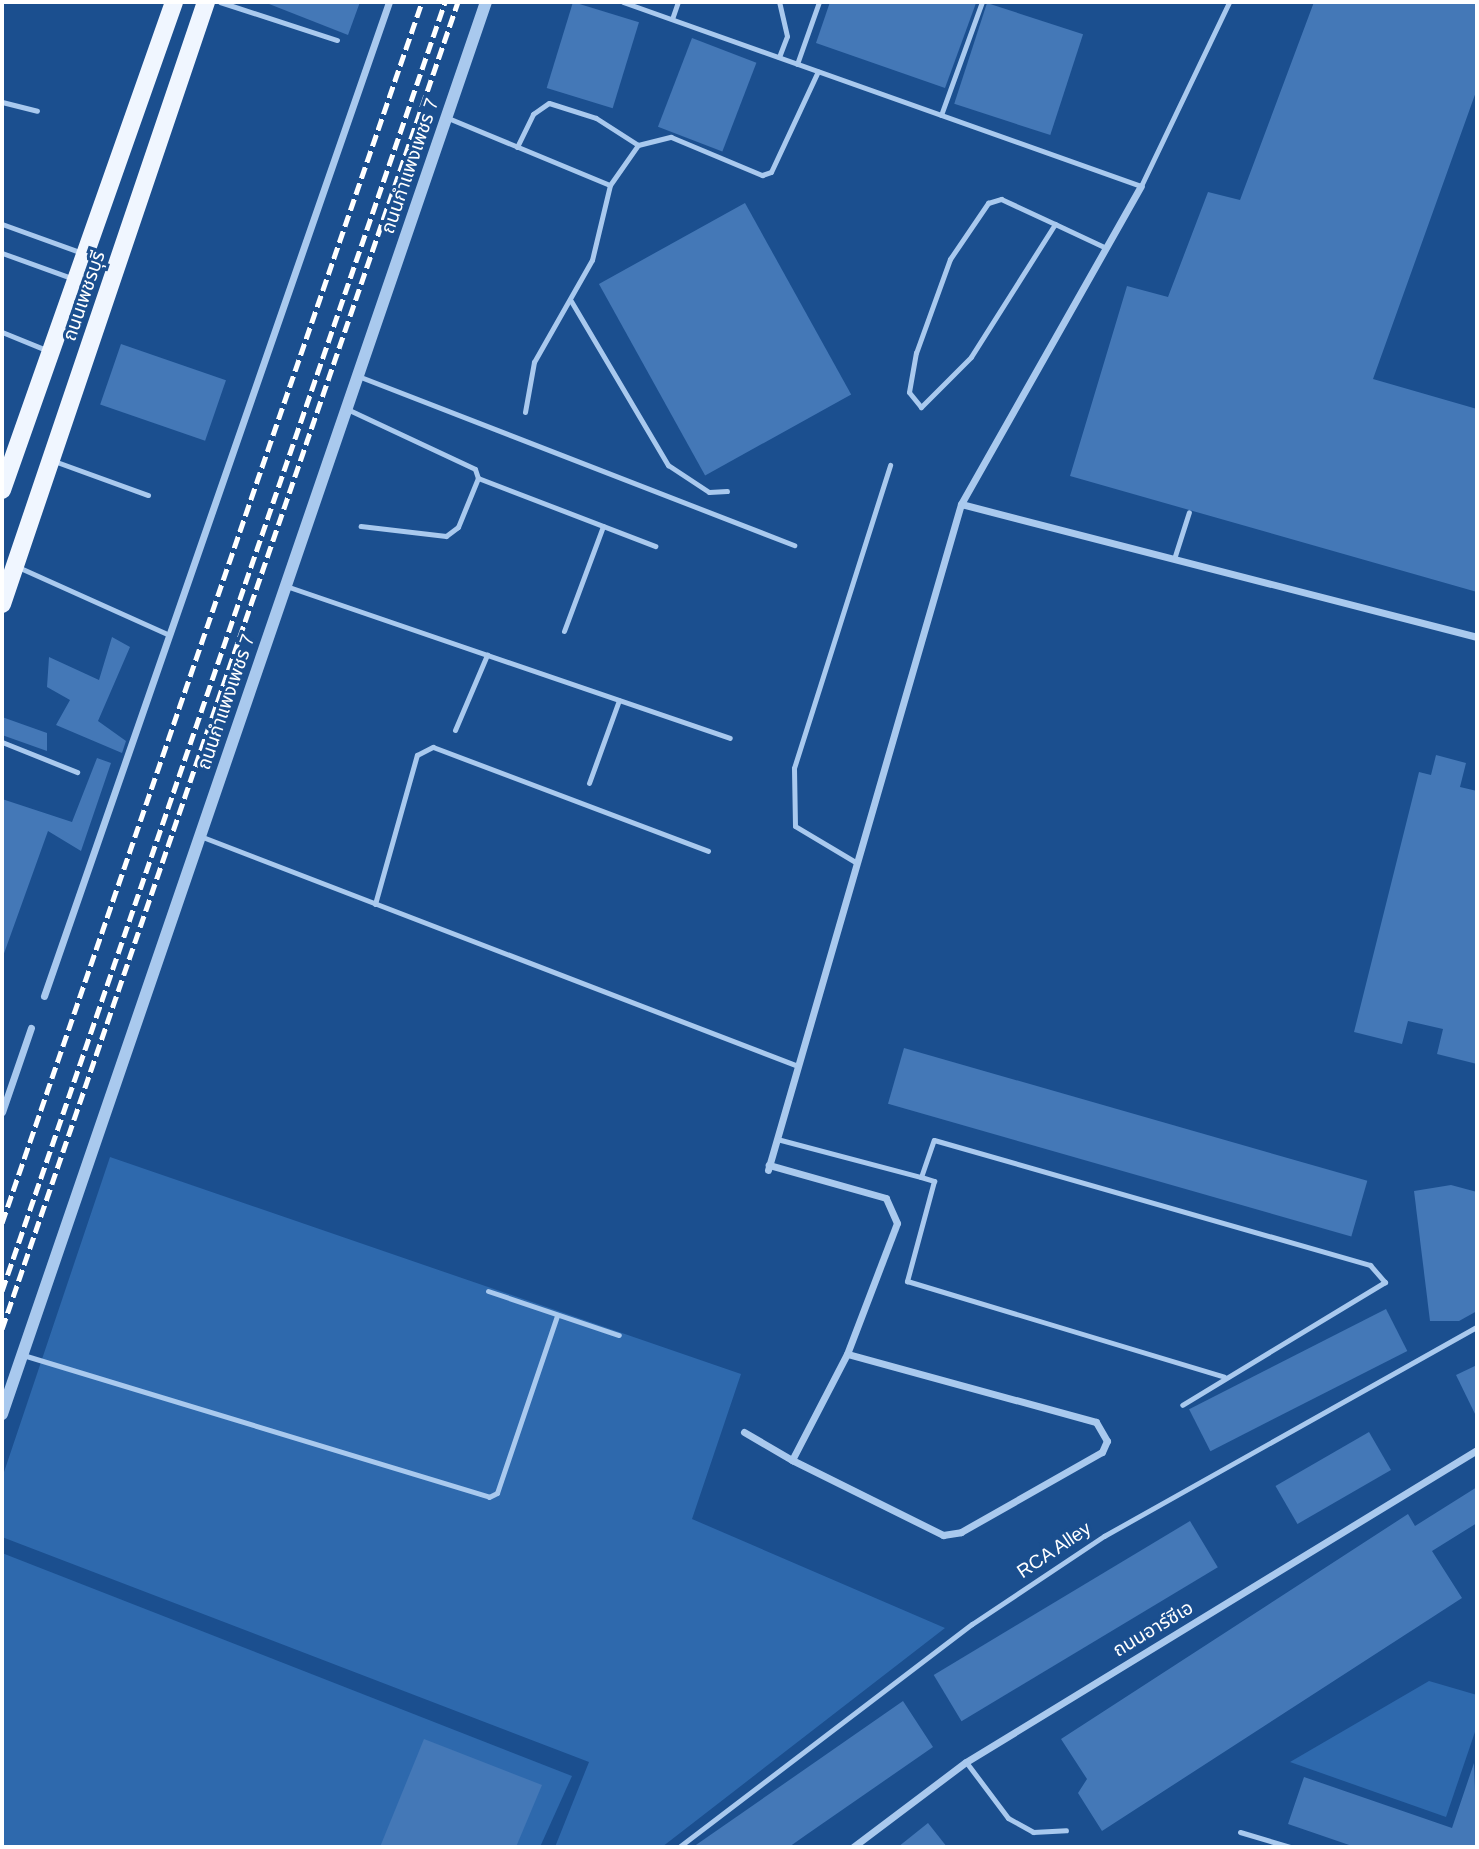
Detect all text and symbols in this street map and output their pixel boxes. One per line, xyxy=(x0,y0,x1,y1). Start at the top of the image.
street label: ถนนกำแพงเพชร 7 xyxy=(376,95,444,237)
street label: ถนนเพชรบุรี xyxy=(58,248,110,344)
street label: ถนนกำแพงเพชร 7 xyxy=(192,631,260,773)
street label: RCA Alley xyxy=(1012,1516,1096,1584)
street label: ถนนอาร์ซีเอ xyxy=(1109,1596,1197,1662)

